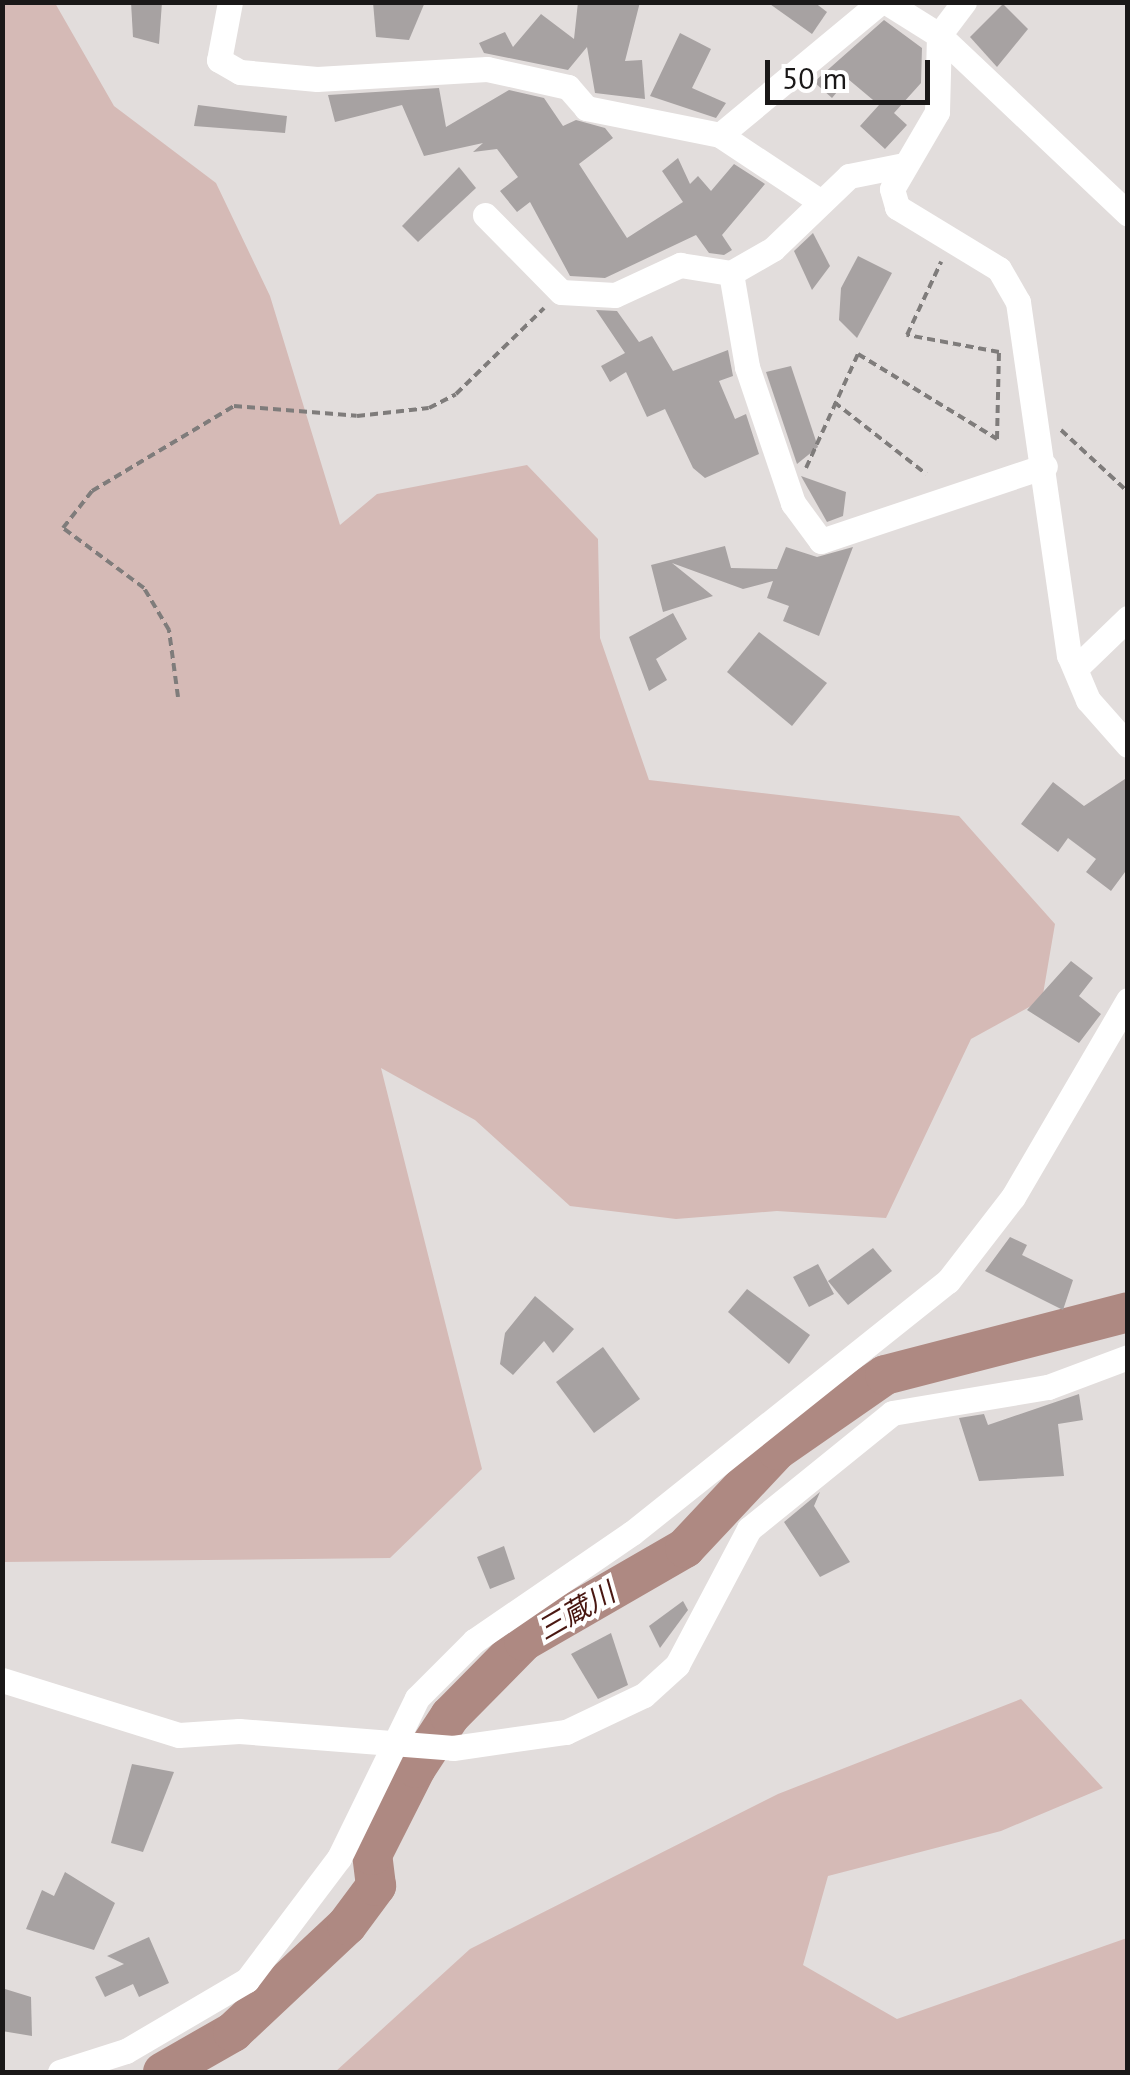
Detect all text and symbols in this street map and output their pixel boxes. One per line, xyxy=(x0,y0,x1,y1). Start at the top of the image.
scale bar xyxy=(770,40,935,102)
text: 50 m xyxy=(782,58,847,97)
water label: 三蔵川 xyxy=(531,1575,621,1647)

